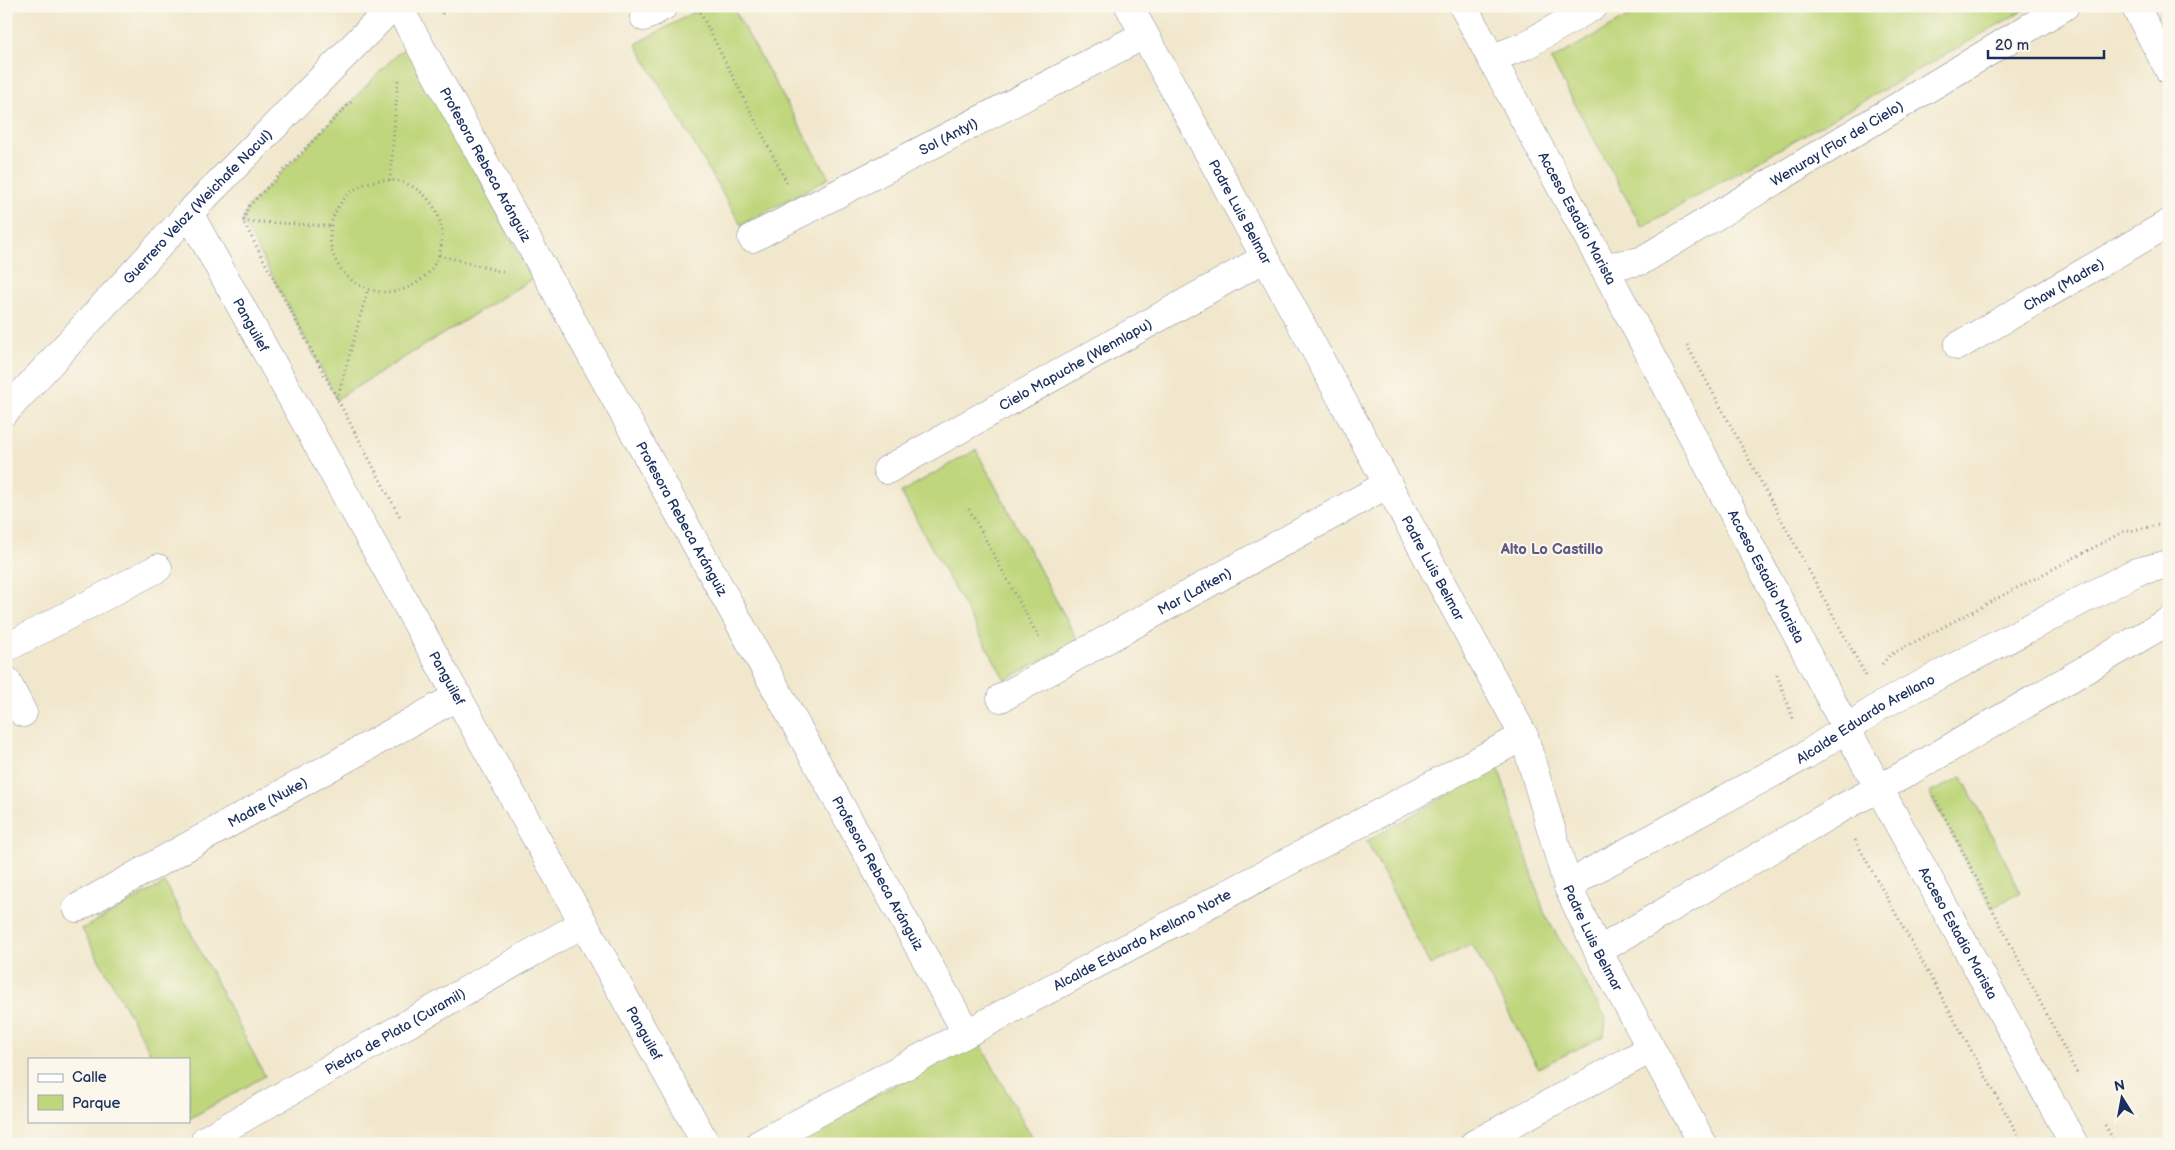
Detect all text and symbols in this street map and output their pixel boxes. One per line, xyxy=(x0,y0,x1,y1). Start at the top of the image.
scale bar xyxy=(1988,28,2104,60)
text: 20 m xyxy=(1995,36,2029,55)
street label: Profesora Rebeca Aránguiz xyxy=(436,84,535,245)
street label: Wenuray (Flor del Cielo) xyxy=(1768,97,1907,190)
street label: Sol (Antyl) xyxy=(916,115,981,159)
street label: Guerrero Veloz (Weichafe Nacul) xyxy=(120,126,276,288)
street label: Acceso Estadio Marista xyxy=(1534,149,1620,288)
street label: Padre Luis Belmar xyxy=(1205,157,1276,268)
street label: Chaw (Madre) xyxy=(2020,255,2107,315)
street label: Panguilef xyxy=(229,295,273,356)
street label: Cielo Mapuche (Wennlapu) xyxy=(996,315,1155,414)
street label: Profesora Rebeca Aránguiz xyxy=(632,439,731,599)
street label: Acceso Estadio Marista xyxy=(1724,507,1808,646)
street label: Padre Luis Belmar xyxy=(1397,513,1468,624)
district label: Alto Lo Castillo xyxy=(1500,540,1604,559)
street label: Mar (Lafken) xyxy=(1155,564,1235,619)
street label: Panguilef xyxy=(425,648,469,709)
street label: Alcalde Eduardo Arellano xyxy=(1793,671,1938,768)
street label: Madre (Nuke) xyxy=(225,774,311,831)
street label: Profesora Rebeca Aránguiz xyxy=(828,793,927,954)
street label: Acceso Estadio Marista xyxy=(1915,864,2001,1002)
street label: Padre Luis Belmar xyxy=(1559,882,1627,995)
street label: Alcalde Eduardo Arellano Norte xyxy=(1050,886,1234,995)
street label: Piedra de Plata (Curamil) xyxy=(322,985,469,1079)
street label: Panguilef xyxy=(622,1003,666,1064)
legend xyxy=(28,1058,190,1122)
text: Calle xyxy=(72,1068,107,1087)
north arrow xyxy=(2098,1072,2148,1122)
text: N xyxy=(2113,1076,2126,1095)
text: Parque xyxy=(72,1094,121,1113)

